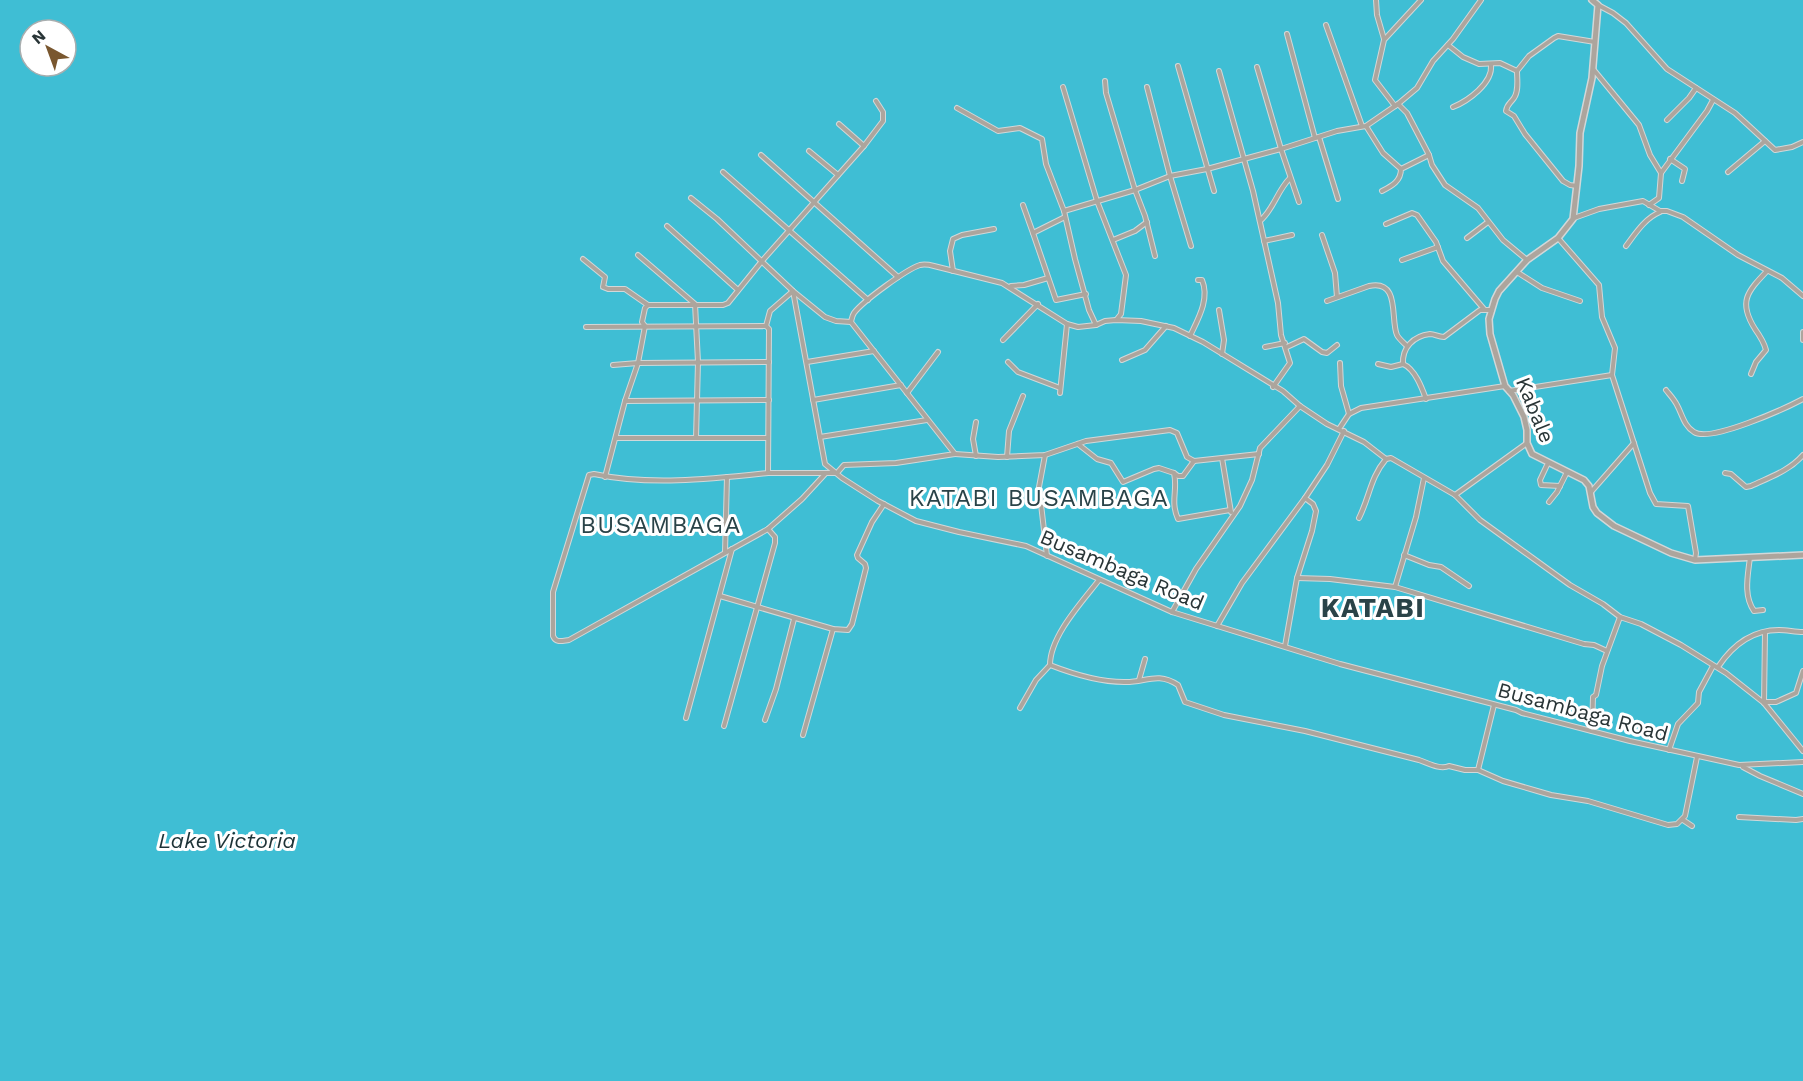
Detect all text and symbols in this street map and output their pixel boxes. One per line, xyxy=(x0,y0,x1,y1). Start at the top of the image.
north arrow xyxy=(18,18,78,78)
text: N xyxy=(28,26,49,48)
street label: Kabale xyxy=(1511,373,1560,446)
district label: KATABI BUSAMBAGA xyxy=(909,484,1169,512)
district label: BUSAMBAGA xyxy=(580,511,742,539)
street label: Busambaga Road xyxy=(1036,524,1208,615)
district label: KATABI xyxy=(1321,592,1425,624)
street label: Busambaga Road xyxy=(1495,677,1671,746)
water label: Lake Victoria xyxy=(158,828,296,853)

